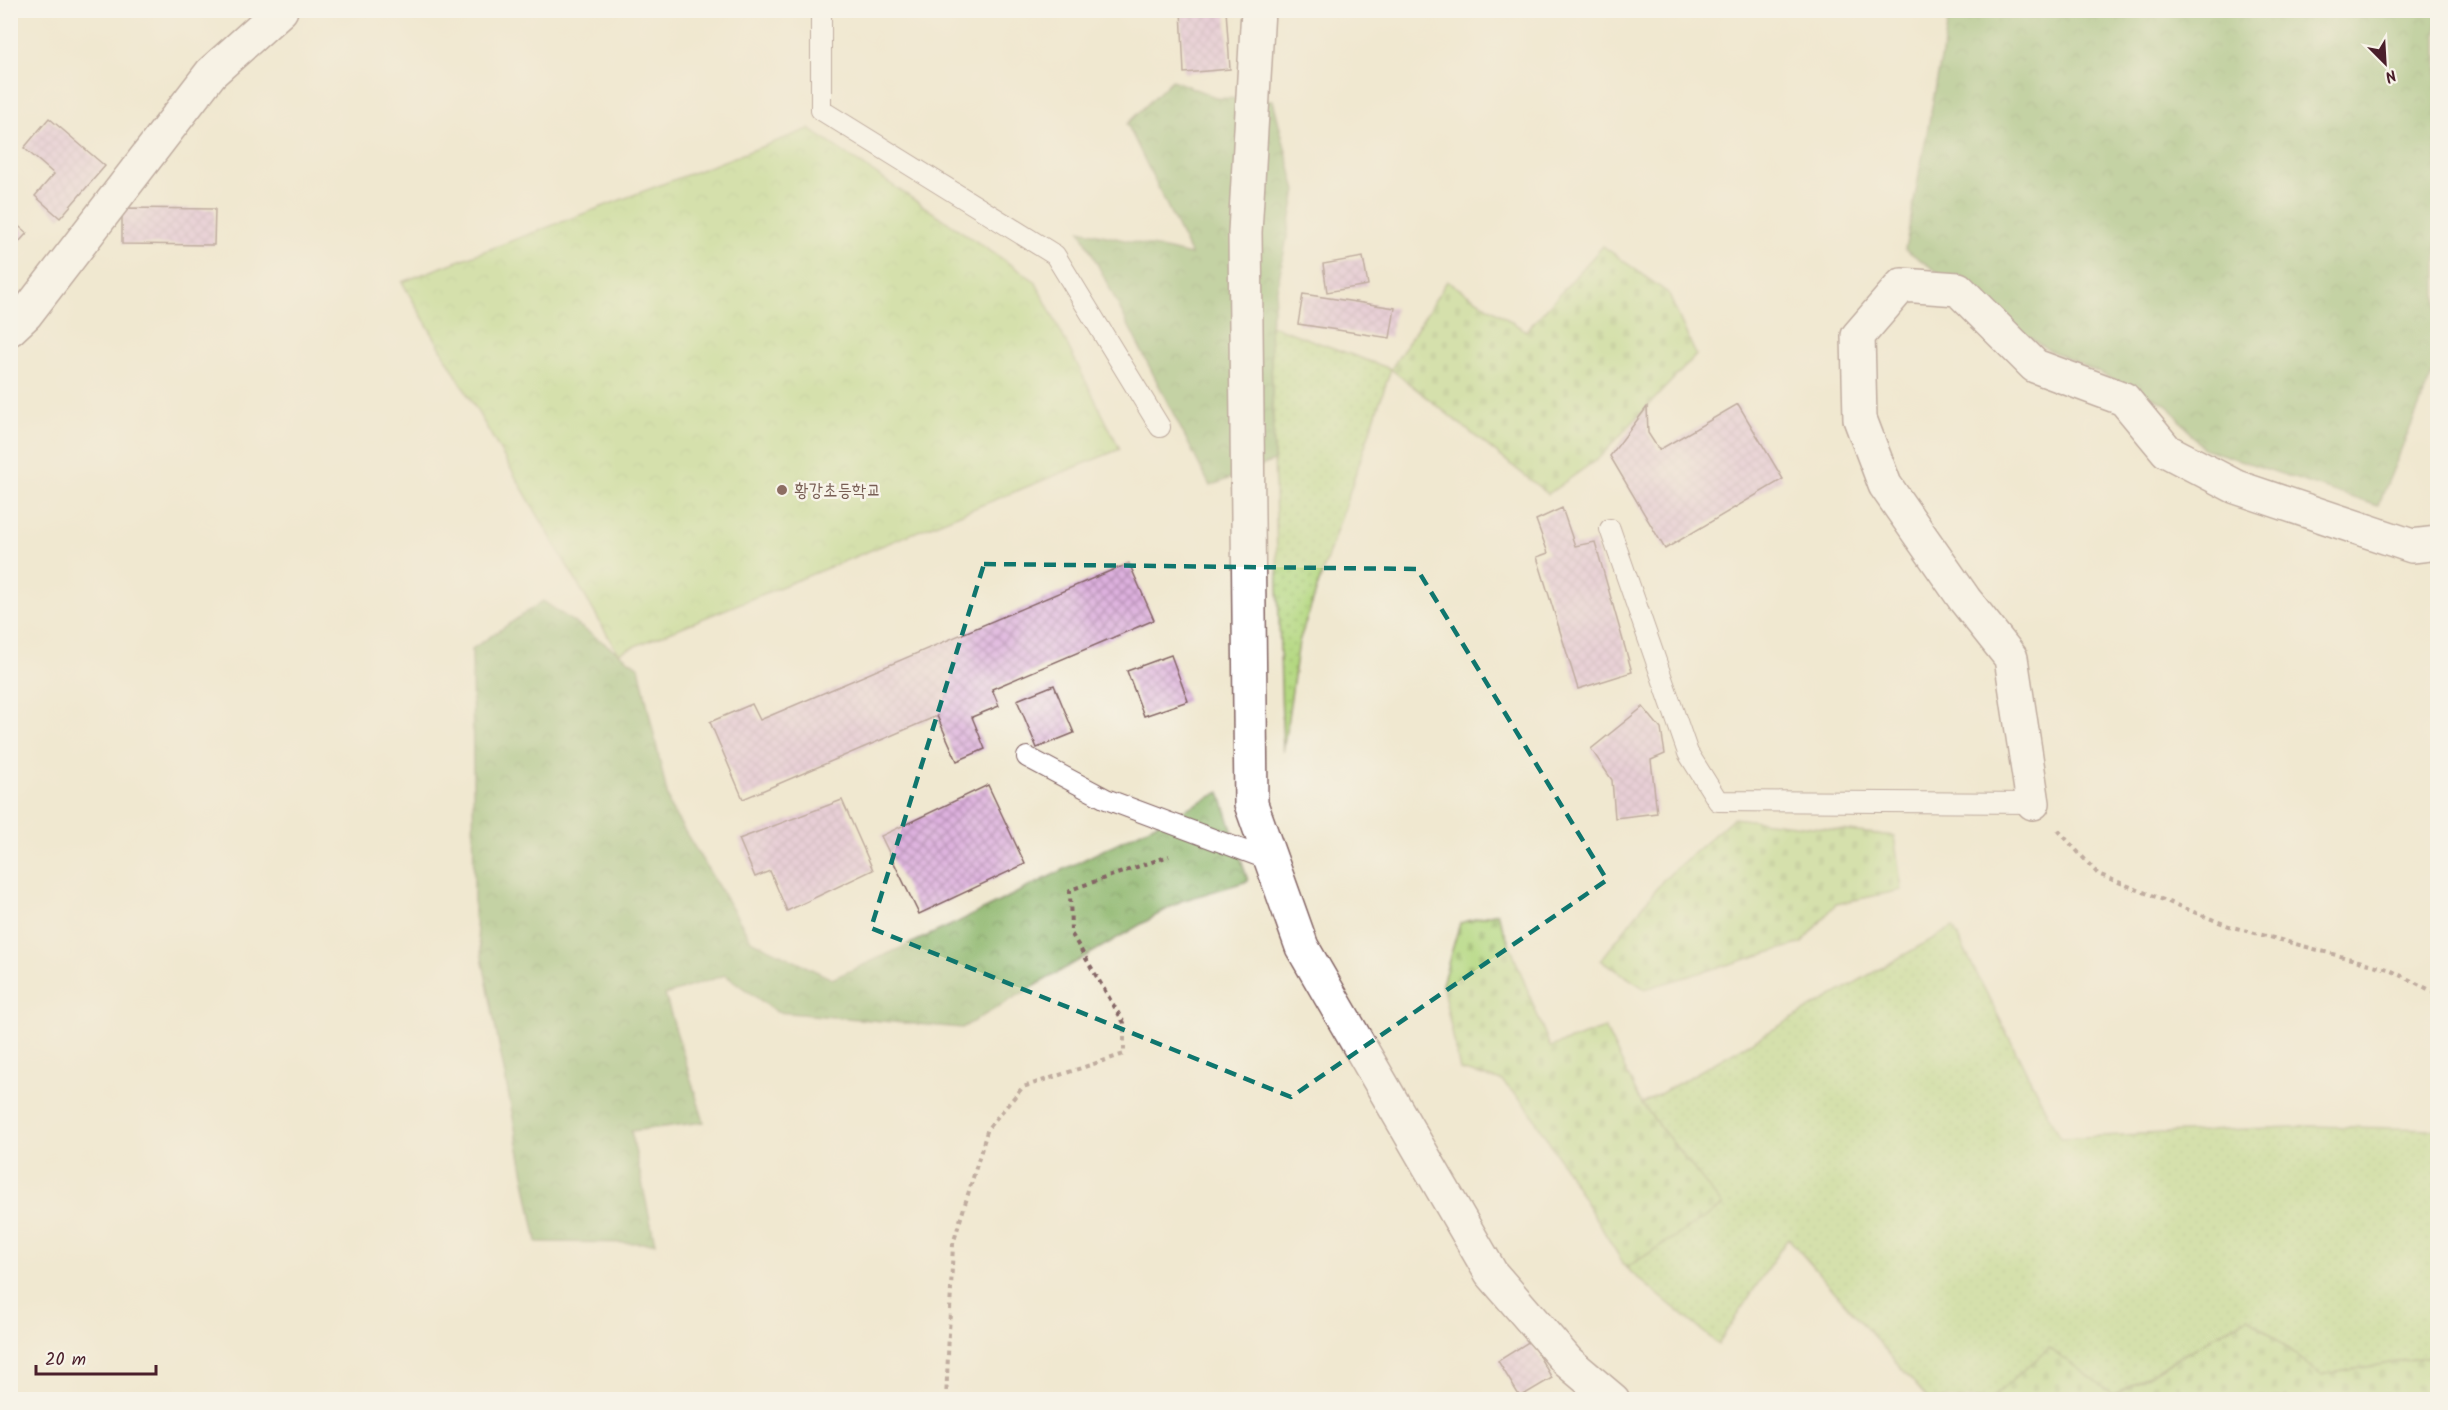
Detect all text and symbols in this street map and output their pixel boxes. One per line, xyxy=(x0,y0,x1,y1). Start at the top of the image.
north arrow xyxy=(2355,33,2415,93)
text: N xyxy=(2381,62,2400,89)
place label: 황강초등학교 xyxy=(794,477,881,506)
marker: 황강초등학교 xyxy=(775,483,789,497)
scale bar xyxy=(36,1338,156,1376)
text: 20 m xyxy=(45,1346,86,1375)

